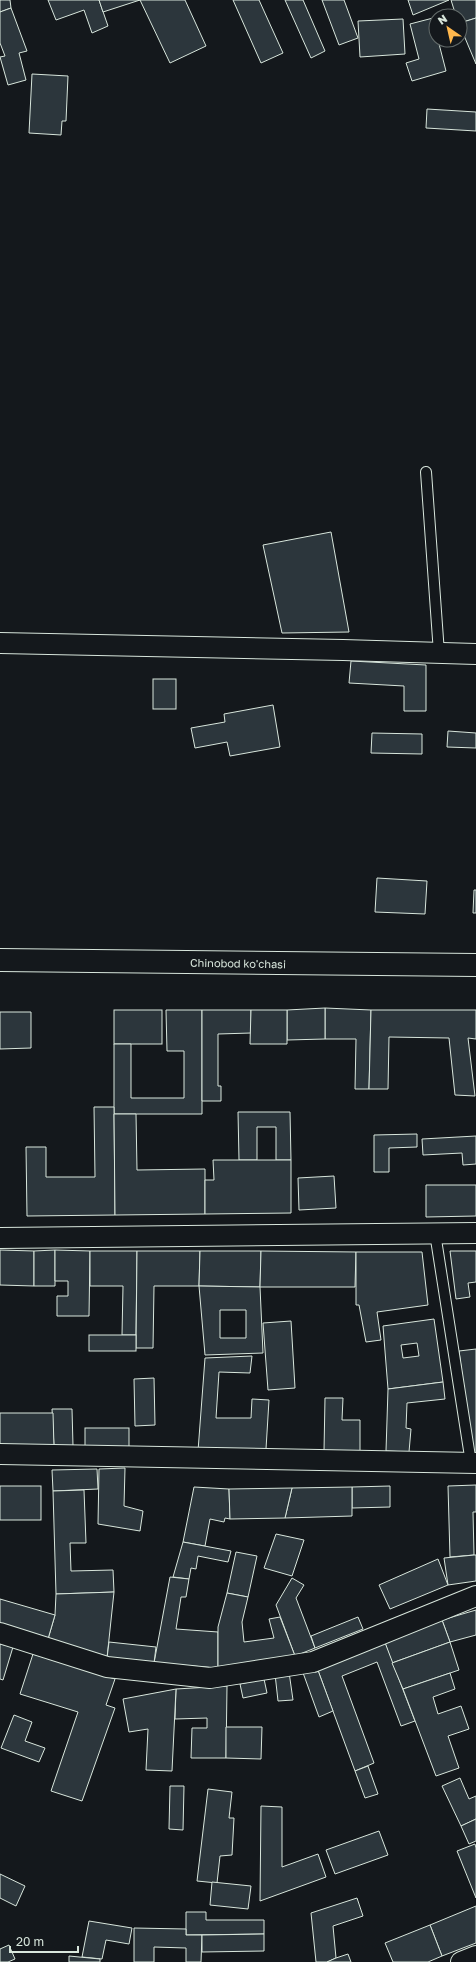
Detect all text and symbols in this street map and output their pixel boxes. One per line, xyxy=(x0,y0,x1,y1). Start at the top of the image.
north arrow xyxy=(428,8,468,48)
text: N xyxy=(435,12,449,27)
street label: Chinobod ko'chasi xyxy=(190,956,286,970)
scale bar xyxy=(10,1928,78,1954)
text: 20 m xyxy=(16,1934,44,1949)

